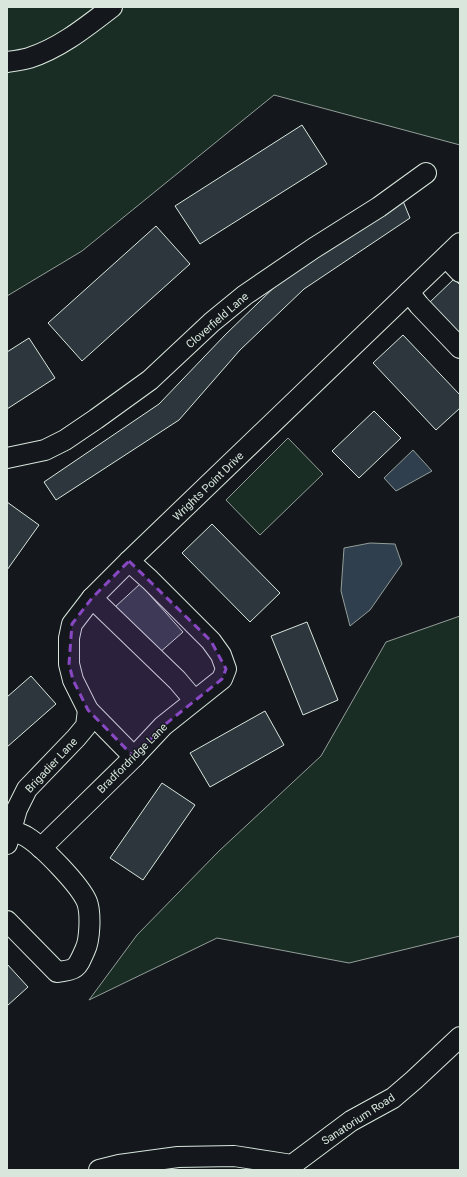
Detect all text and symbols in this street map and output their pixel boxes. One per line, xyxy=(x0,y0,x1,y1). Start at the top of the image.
street label: Cloverfield Lane xyxy=(184,290,251,351)
street label: Wrights Point Drive xyxy=(170,449,247,523)
street label: Bradfordridge Lane xyxy=(95,721,170,796)
street label: Brigadier Lane xyxy=(23,735,80,796)
street label: Sanatorium Road xyxy=(319,1091,397,1148)

